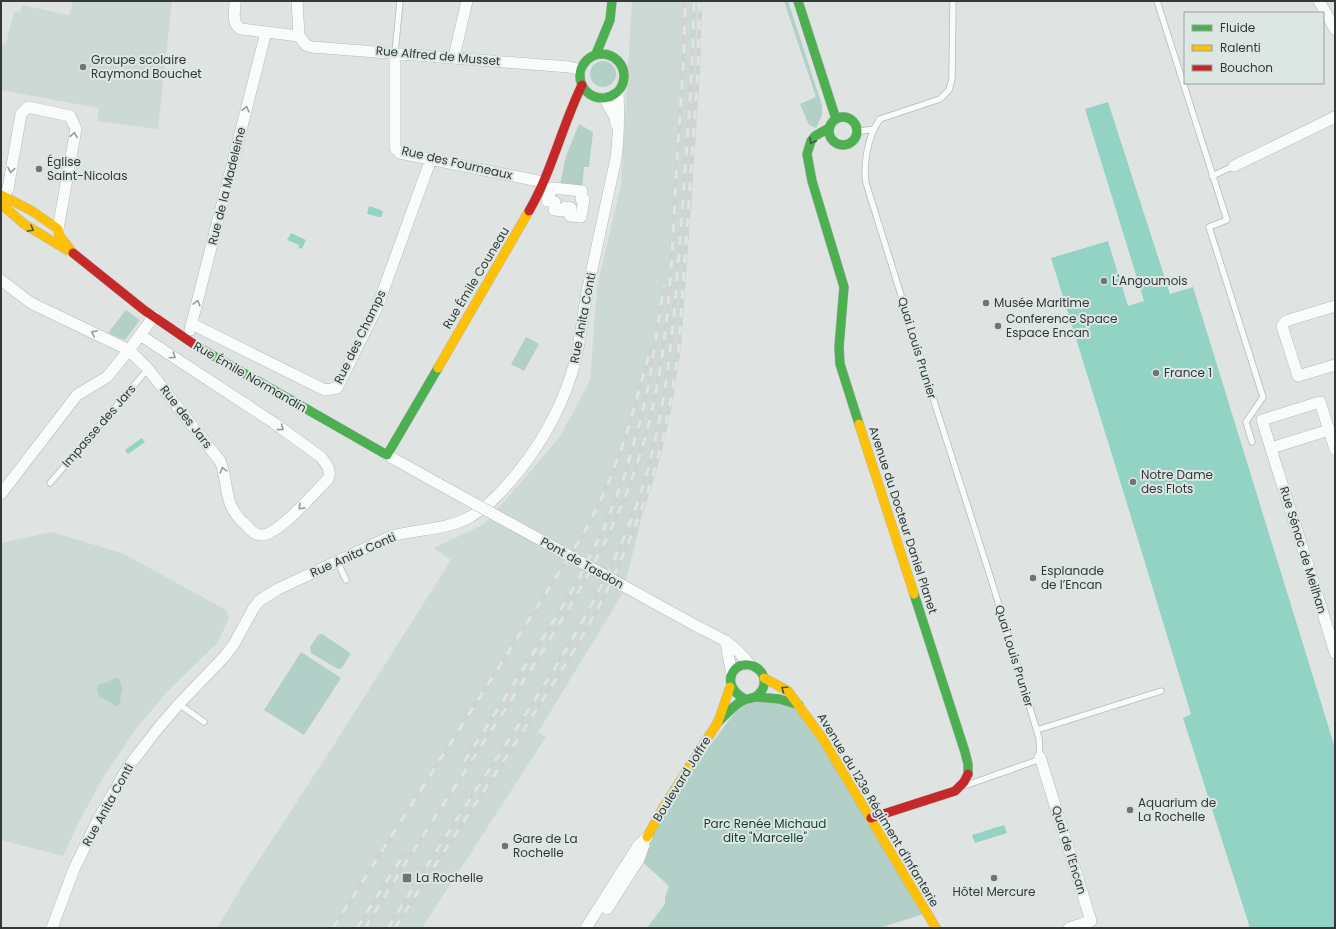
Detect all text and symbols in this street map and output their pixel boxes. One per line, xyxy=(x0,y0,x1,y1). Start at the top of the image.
legend xyxy=(1184,12,1324,84)
text: Fluide xyxy=(1220,19,1255,36)
text: Ralenti xyxy=(1220,39,1261,56)
street label: Rue Alfred de Musset xyxy=(375,42,501,69)
place label: Groupe scolaire Raymond Bouchet xyxy=(91,51,202,82)
text: Bouchon xyxy=(1220,59,1273,76)
marker: Groupe scolaire Raymond Bouchet xyxy=(78,62,88,72)
one-way arrow xyxy=(242,106,250,112)
street label: Rue de la Madeleine xyxy=(204,125,249,247)
one-way arrow xyxy=(70,132,78,138)
one-way arrow xyxy=(809,137,817,144)
street label: Rue des Fourneaux xyxy=(400,141,514,184)
place label: Église Saint-Nicolas xyxy=(47,153,127,184)
marker: Église Saint-Nicolas xyxy=(34,164,44,174)
one-way arrow xyxy=(7,167,16,173)
one-way arrow xyxy=(27,224,34,231)
street label: Rue Émile Couneau xyxy=(438,224,513,332)
street label: Rue Anita Conti xyxy=(565,271,600,365)
place label: L'Angoumois xyxy=(1112,272,1188,289)
marker: L'Angoumois xyxy=(1099,276,1109,286)
street label: Rue des Champs xyxy=(329,287,390,387)
place label: Musée Maritime xyxy=(994,294,1089,311)
street label: Quai Louis Prunier xyxy=(894,295,941,402)
marker: Musée Maritime xyxy=(981,298,991,308)
one-way arrow xyxy=(193,299,201,306)
place label: Conference Space Espace Encan xyxy=(1006,310,1118,341)
marker: Conference Space Espace Encan xyxy=(993,321,1003,331)
one-way arrow xyxy=(90,330,98,338)
street label: Rue Émile Normandin xyxy=(190,337,310,416)
one-way arrow xyxy=(169,351,176,359)
place label: France 1 xyxy=(1164,364,1212,381)
marker: France 1 xyxy=(1151,368,1161,378)
street label: Impasse des Jars xyxy=(58,380,139,471)
street label: Rue des Jars xyxy=(156,382,216,452)
one-way arrow xyxy=(277,423,284,430)
street label: Avenue du Docteur Daniel Planet xyxy=(865,424,942,616)
one-way arrow xyxy=(219,466,228,473)
place label: Notre Dame des Flots xyxy=(1141,466,1213,497)
marker: Notre Dame des Flots xyxy=(1128,477,1138,487)
street label: Rue Sénac de Meilhan xyxy=(1276,484,1331,616)
one-way arrow xyxy=(298,502,306,510)
street label: Rue Anita Conti xyxy=(307,528,398,581)
street label: Pont de Tasdon xyxy=(537,533,627,593)
place label: Esplanade de l’Encan xyxy=(1041,562,1104,593)
marker: Esplanade de l’Encan xyxy=(1028,573,1038,583)
street label: Quai Louis Prunier xyxy=(991,603,1038,710)
one-way arrow xyxy=(781,686,788,694)
street label: Avenue du 123e Régiment d'Infanterie xyxy=(814,710,943,910)
street label: Boulevard Joffre xyxy=(649,733,715,825)
street label: Rue Anita Conti xyxy=(78,760,137,849)
place label: Aquarium de La Rochelle xyxy=(1138,794,1216,825)
street label: Quai de l'Encan xyxy=(1048,803,1091,896)
marker: Aquarium de La Rochelle xyxy=(1125,805,1135,815)
park label: Parc Renée Michaud dite "Marcelle" xyxy=(704,815,826,846)
place label: Gare de La Rochelle xyxy=(513,830,578,861)
marker: Gare de La Rochelle xyxy=(500,841,510,851)
place label: La Rochelle xyxy=(416,869,483,886)
marker: La Rochelle xyxy=(401,872,413,884)
marker: Hôtel Mercure xyxy=(989,873,999,883)
place label: Hôtel Mercure xyxy=(952,883,1036,900)

